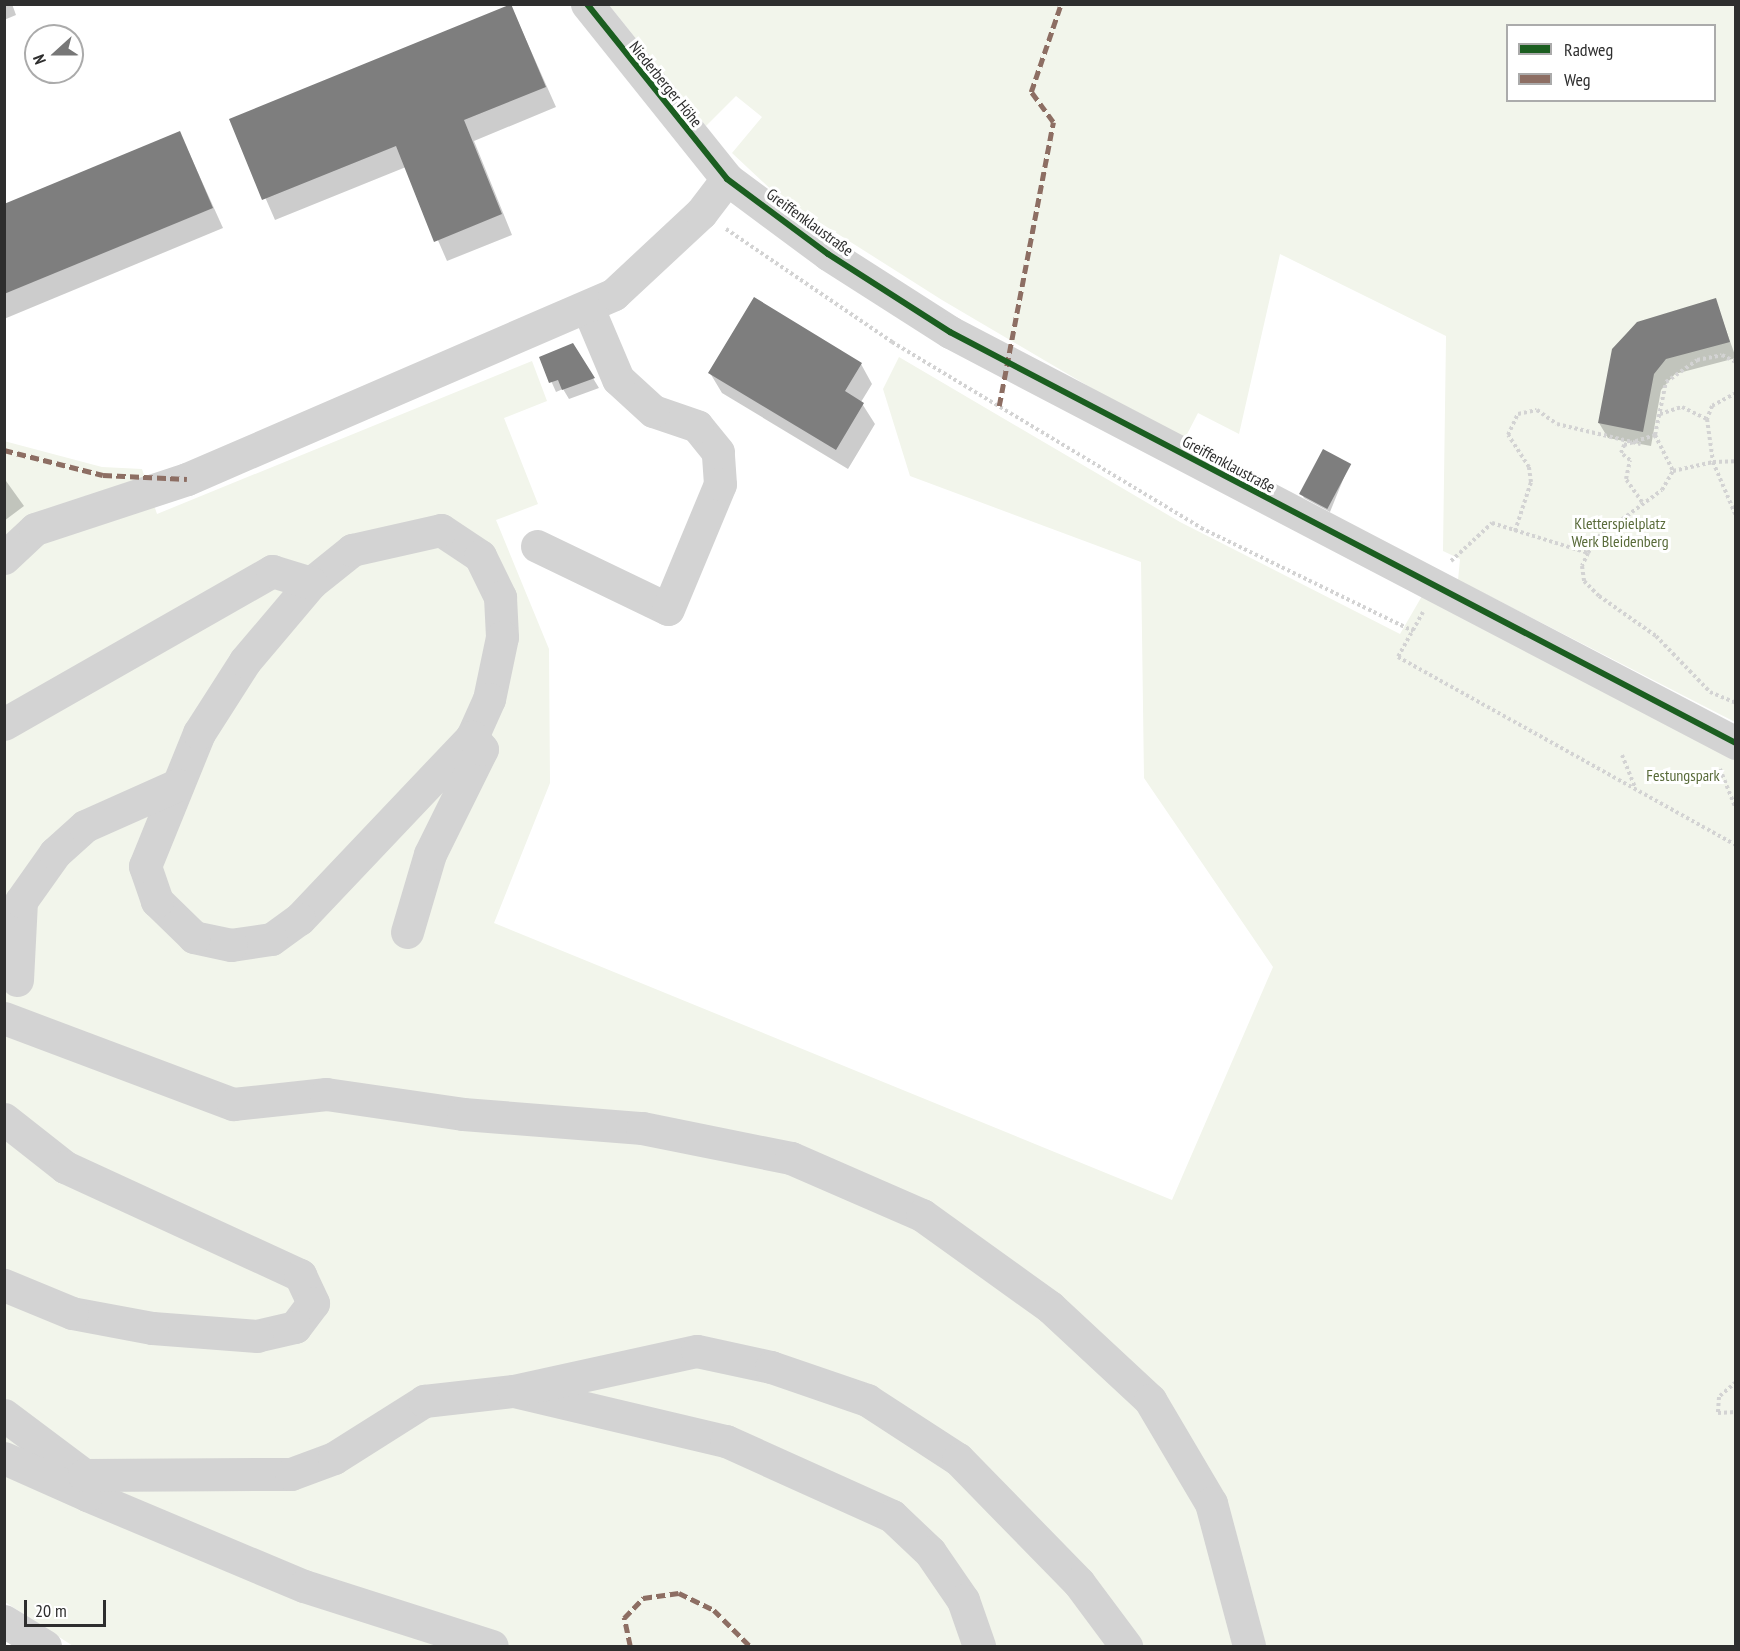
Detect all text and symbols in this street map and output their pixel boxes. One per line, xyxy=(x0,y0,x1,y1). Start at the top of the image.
north arrow xyxy=(24,24,84,84)
legend xyxy=(1506,24,1716,102)
street label: Niederberger Höhe xyxy=(626,37,706,131)
text: Radweg xyxy=(1564,38,1613,61)
text: N xyxy=(28,52,50,67)
text: Weg xyxy=(1564,68,1591,91)
street label: Greiffenklaustraße xyxy=(763,184,857,260)
street label: Greiffenklaustraße xyxy=(1179,431,1279,497)
park label: Kletterspielplatz Werk Bleidenberg xyxy=(1571,513,1669,551)
park label: Festungspark xyxy=(1646,765,1720,785)
scale bar xyxy=(27,1588,110,1626)
text: 20 m xyxy=(35,1599,67,1622)

